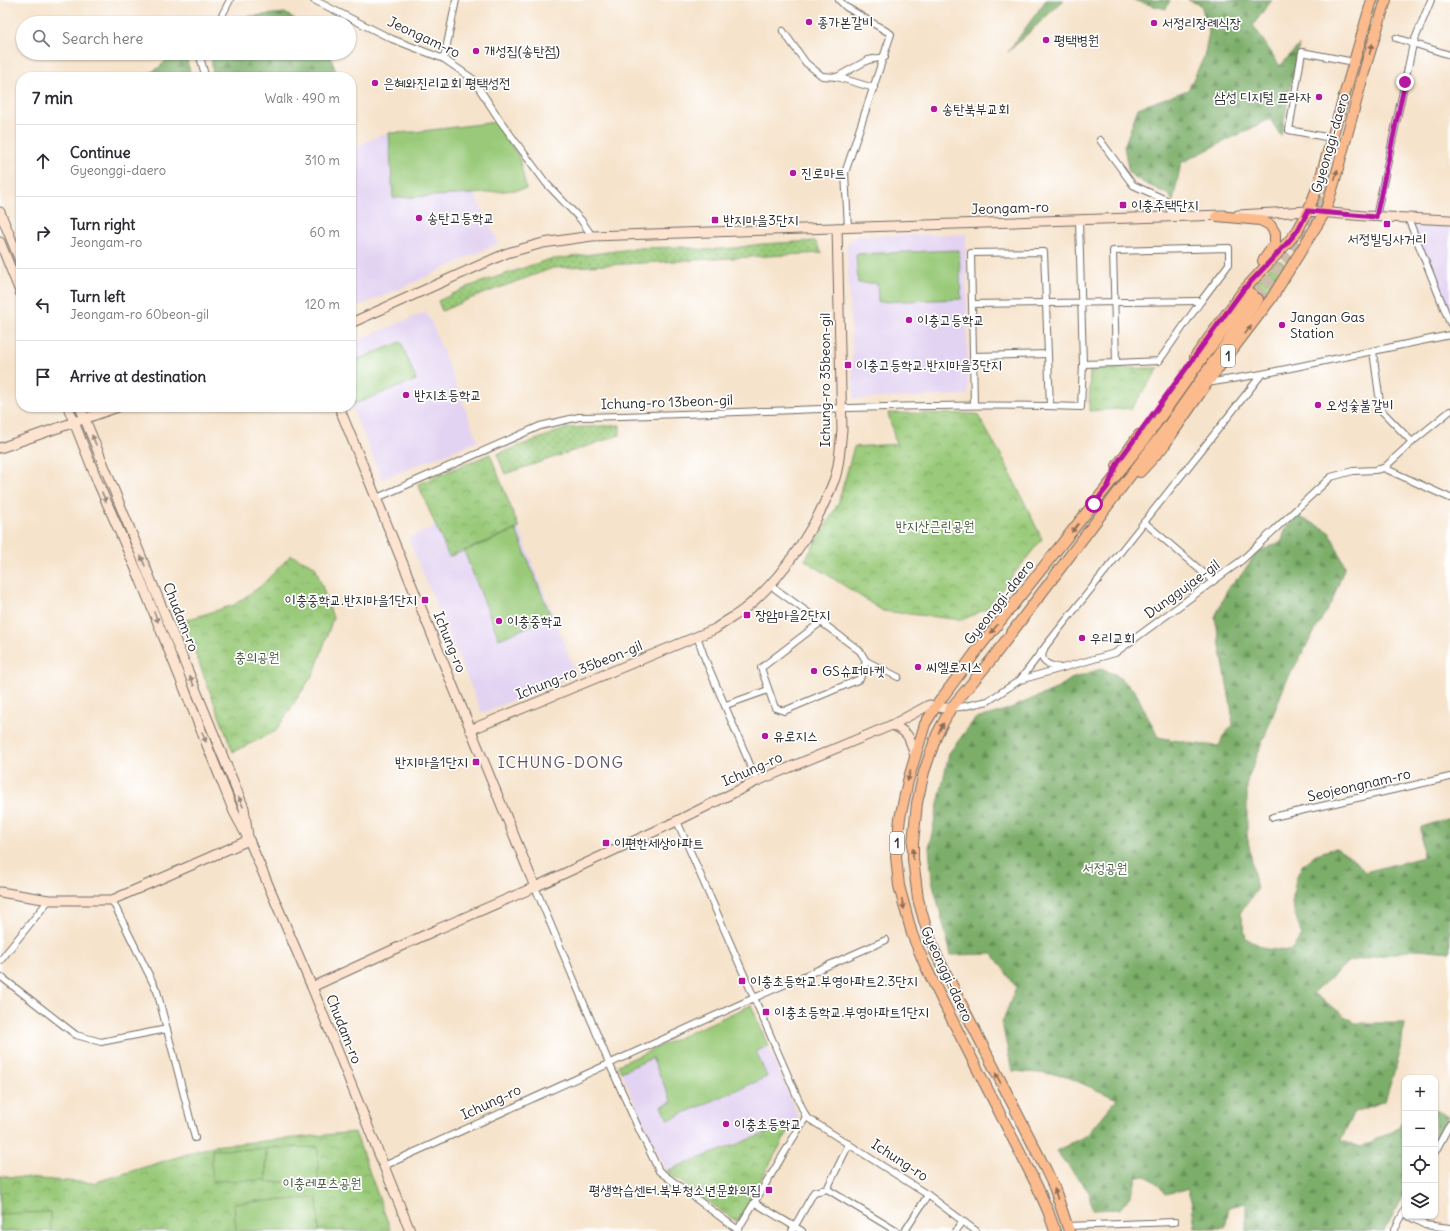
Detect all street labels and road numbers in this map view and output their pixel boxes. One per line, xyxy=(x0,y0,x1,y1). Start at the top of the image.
street label: Jeongam-ro xyxy=(385,12,463,62)
street label: Gyeonggi-daero xyxy=(1307,91,1353,195)
street label: Jeongam-ro xyxy=(971,198,1049,218)
street label: Ichung-ro 35beon-gil xyxy=(816,313,834,447)
road number: 1 xyxy=(1221,345,1235,367)
street label: Ichung-ro 13beon-gil xyxy=(601,391,733,413)
street label: Gyeonggi-daero xyxy=(960,556,1038,648)
street label: Dunggujae-gil xyxy=(1141,556,1223,622)
street label: Chudam-ro xyxy=(159,580,203,654)
street label: Ichung-ro xyxy=(430,609,470,675)
street label: Ichung-ro 35beon-gil xyxy=(513,636,645,704)
street label: Ichung-ro xyxy=(719,748,785,790)
street label: Seojeongnam-ro xyxy=(1306,764,1412,806)
road number: 1 xyxy=(890,832,904,854)
street label: Gyeonggi-daero xyxy=(917,923,977,1025)
street label: Chudam-ro xyxy=(322,992,366,1066)
street label: Ichung-ro xyxy=(458,1080,524,1124)
street label: Ichung-ro xyxy=(868,1135,932,1185)

